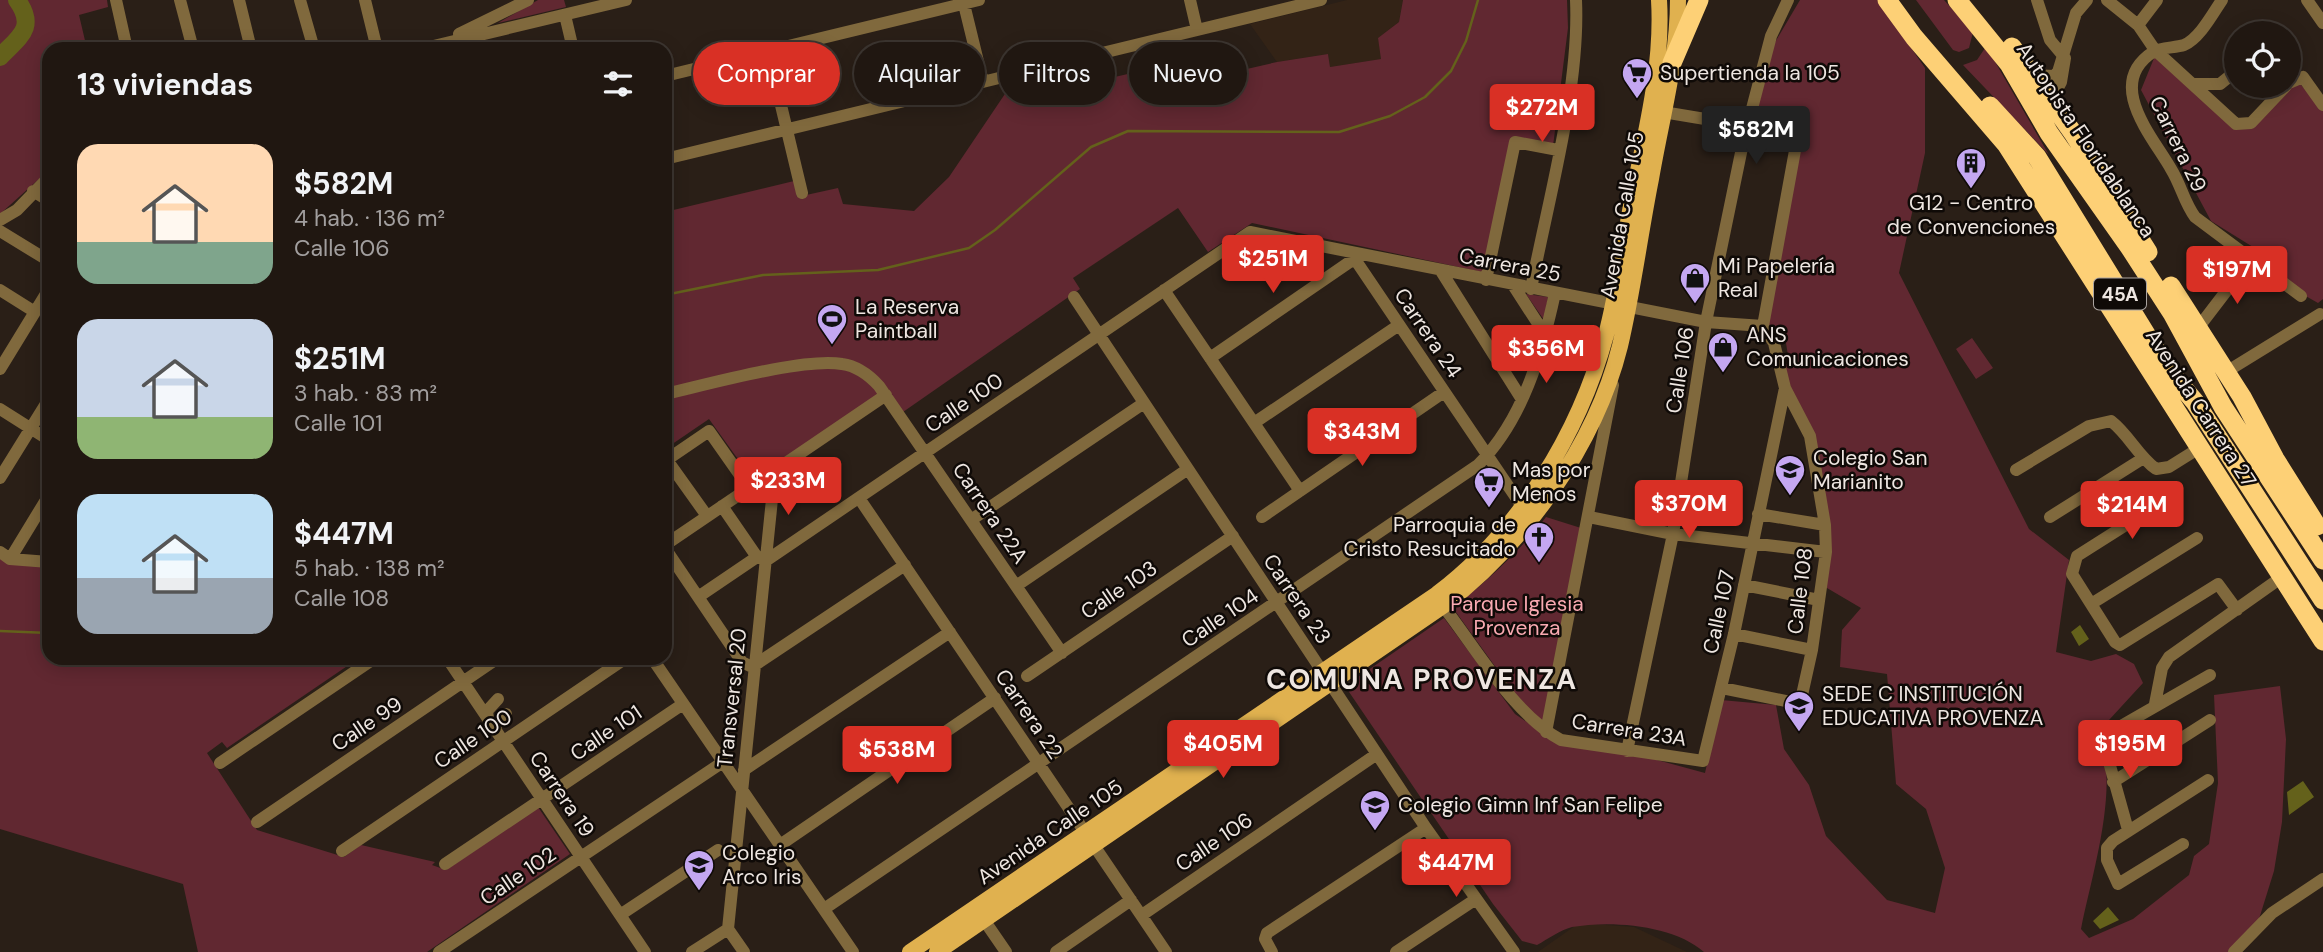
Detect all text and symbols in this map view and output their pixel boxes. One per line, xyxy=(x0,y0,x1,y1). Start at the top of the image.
map controls xyxy=(2224,21,2301,98)
button: locate xyxy=(2224,21,2301,98)
street label: Autopista Floridablanca xyxy=(2010,37,2162,243)
chip: Comprar xyxy=(693,42,840,105)
chip: Alquilar xyxy=(854,42,985,105)
chip: Filtros xyxy=(999,42,1115,105)
chip: Nuevo xyxy=(1129,42,1247,105)
supermarket icon: Supertienda la 105 xyxy=(1620,56,1654,100)
place label: Supertienda la 105 xyxy=(1660,59,1840,87)
text: 13 viviendas xyxy=(77,65,253,104)
icon: filters xyxy=(599,65,637,103)
pin: $272M xyxy=(1493,85,1591,144)
street label: Carrera 29 xyxy=(2143,91,2213,197)
text: $272M xyxy=(1506,92,1578,122)
pin: $582M xyxy=(1707,106,1805,166)
text: $582M xyxy=(1718,114,1794,144)
street label: Avenida Calle 105 xyxy=(1593,129,1651,301)
building icon: G12 - Centro de Convenciones xyxy=(1954,146,1988,190)
text: $582M xyxy=(294,164,393,203)
icon: home xyxy=(133,172,217,256)
place label: G12 - Centro de Convenciones xyxy=(1887,189,2055,241)
text: 4 hab. · 136 m² xyxy=(294,203,445,233)
text: Calle 106 xyxy=(294,233,390,263)
pin: $251M xyxy=(1224,236,1322,295)
street label: Carrera 25 xyxy=(1457,241,1563,289)
text: $251M xyxy=(1238,243,1308,273)
pin: $197M xyxy=(2188,246,2286,306)
place label: Mi Papelería Real xyxy=(1718,252,1835,304)
text: $197M xyxy=(2202,254,2272,284)
shop icon: Mi Papelería Real xyxy=(1678,261,1712,305)
road number: 45A xyxy=(2094,278,2146,310)
street label: Carrera 24 xyxy=(1388,283,1468,384)
place label: La Reserva Paintball xyxy=(855,293,959,345)
sports icon: La Reserva Paintball xyxy=(815,302,849,346)
place label: ANS Comunicaciones xyxy=(1746,321,1909,373)
street label: Avenida Carrera 27 xyxy=(2139,323,2263,493)
street label: Calle 106 xyxy=(1659,325,1701,415)
pin: $356M xyxy=(1497,326,1595,385)
shop icon: ANS Comunicaciones xyxy=(1706,330,1740,374)
text: $356M xyxy=(1507,333,1585,363)
text: $251M xyxy=(294,339,386,378)
icon: home xyxy=(133,347,217,431)
street label: Calle 100 xyxy=(919,367,1009,439)
text: 3 hab. · 83 m² xyxy=(294,378,437,408)
text: Calle 101 xyxy=(294,408,383,438)
pin: $343M xyxy=(1313,408,1411,468)
text: $343M xyxy=(1324,416,1400,446)
place label: Colegio San Marianito xyxy=(1813,444,1928,496)
school or university icon: Colegio San Marianito xyxy=(1773,453,1807,497)
place label: Mas por Menos xyxy=(1512,456,1591,508)
street label: Carrera 22A xyxy=(946,457,1034,569)
pin: $233M xyxy=(739,458,837,517)
text: $233M xyxy=(750,465,826,495)
supermarket icon: Mas por Menos xyxy=(1472,465,1506,509)
pin: $370M xyxy=(1640,480,1738,540)
pin: $214M xyxy=(2083,482,2181,541)
text: $370M xyxy=(1651,488,1727,518)
text: $214M xyxy=(2097,489,2167,519)
place label: Parroquia de Cristo Resucitado xyxy=(1343,511,1516,563)
text: $447M xyxy=(294,514,394,553)
church icon: Parroquia de Cristo Resucitado xyxy=(1522,520,1556,564)
icon: home xyxy=(133,522,217,606)
street label: Calle 108 xyxy=(1781,546,1819,636)
street label: Carrera 23 xyxy=(1257,549,1337,649)
text: 5 hab. · 138 m² xyxy=(294,553,445,583)
street label: Calle 103 xyxy=(1075,554,1163,626)
street label: Calle 107 xyxy=(1696,567,1742,657)
street label: Calle 104 xyxy=(1176,582,1264,654)
text: Calle 108 xyxy=(294,583,389,613)
park label: Parque Iglesia Provenza xyxy=(1450,590,1584,642)
street label: Transversal 20 xyxy=(711,627,753,769)
district label: COMUNA PROVENZA xyxy=(1266,661,1578,698)
street label: Carrera 22 xyxy=(989,664,1069,764)
place label: SEDE C INSTITUCIÓN EDUCATIVA PROVENZA xyxy=(1822,680,2043,732)
school or university icon: SEDE C INSTITUCIÓN EDUCATIVA PROVENZA xyxy=(1782,689,1816,733)
street label: Calle 99 xyxy=(326,690,408,758)
street label: Calle 101 xyxy=(565,699,647,767)
street label: Calle 100 xyxy=(428,703,518,775)
street label: Carrera 23A xyxy=(1570,707,1688,753)
pin: $405M xyxy=(1174,720,1272,780)
pin: $195M xyxy=(2081,720,2179,780)
pin: $538M xyxy=(848,726,946,786)
text: $405M xyxy=(1183,728,1263,758)
text: $195M xyxy=(2094,728,2166,758)
text: $538M xyxy=(858,734,936,764)
street label: Carrera 19 xyxy=(523,746,601,842)
street label: Avenida Calle 105 xyxy=(972,773,1128,891)
school or university icon: Colegio Gimn Inf San Felipe xyxy=(1358,788,1392,832)
place label: Colegio Gimn Inf San Felipe xyxy=(1398,791,1663,819)
street label: Calle 106 xyxy=(1170,806,1258,878)
place label: Colegio Arco Iris xyxy=(722,839,802,891)
pin: $447M xyxy=(1407,839,1505,899)
street label: Calle 102 xyxy=(474,840,562,912)
text: $447M xyxy=(1418,847,1494,877)
school or university icon: Colegio Arco Iris xyxy=(682,848,716,892)

